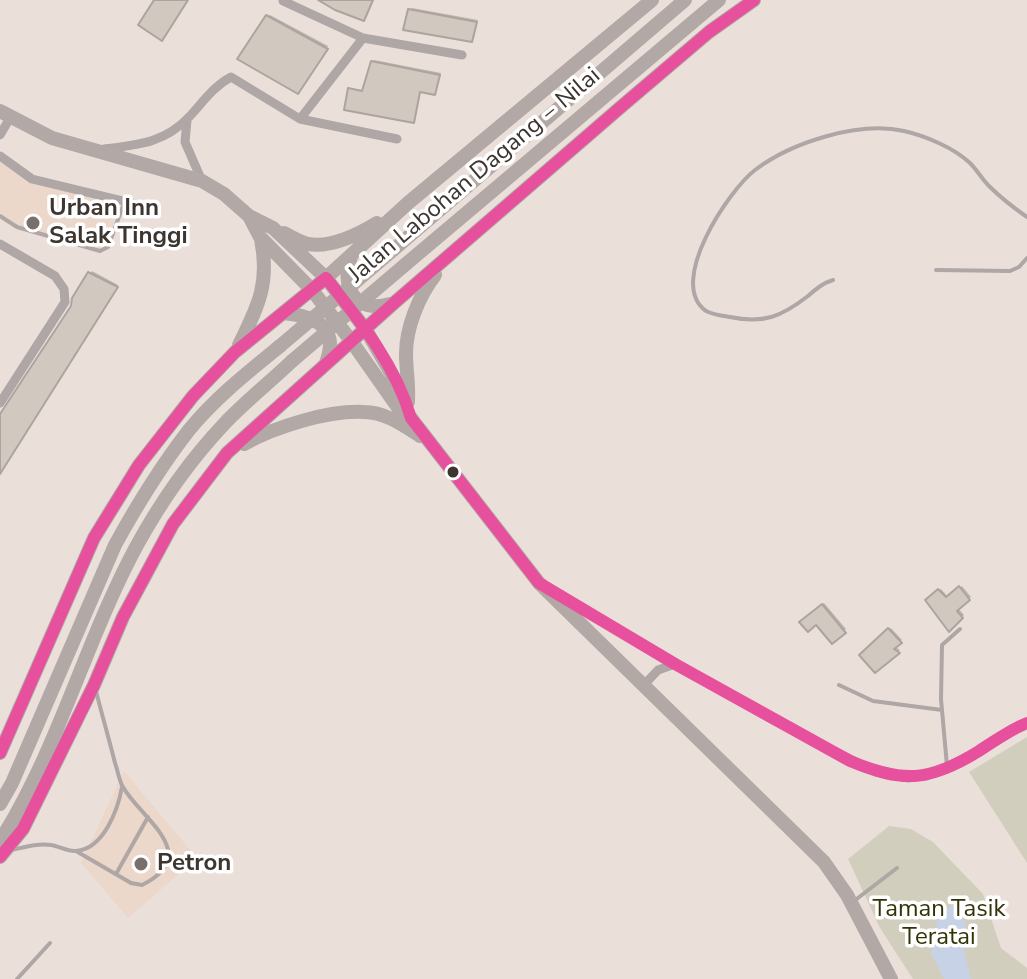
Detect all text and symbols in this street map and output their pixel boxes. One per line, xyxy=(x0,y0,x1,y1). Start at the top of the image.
street label: Jalan Labohan Dagang ‒ Nilai xyxy=(343,62,607,290)
place label: Urban Inn Salak Tinggi xyxy=(49,195,188,251)
marker: Urban Inn Salak Tinggi xyxy=(24,214,42,232)
unlabelled marker xyxy=(445,464,461,480)
place label: Petron xyxy=(157,850,231,878)
marker: Petron xyxy=(132,855,150,873)
park label: Taman Tasik Teratai xyxy=(873,896,1005,952)

